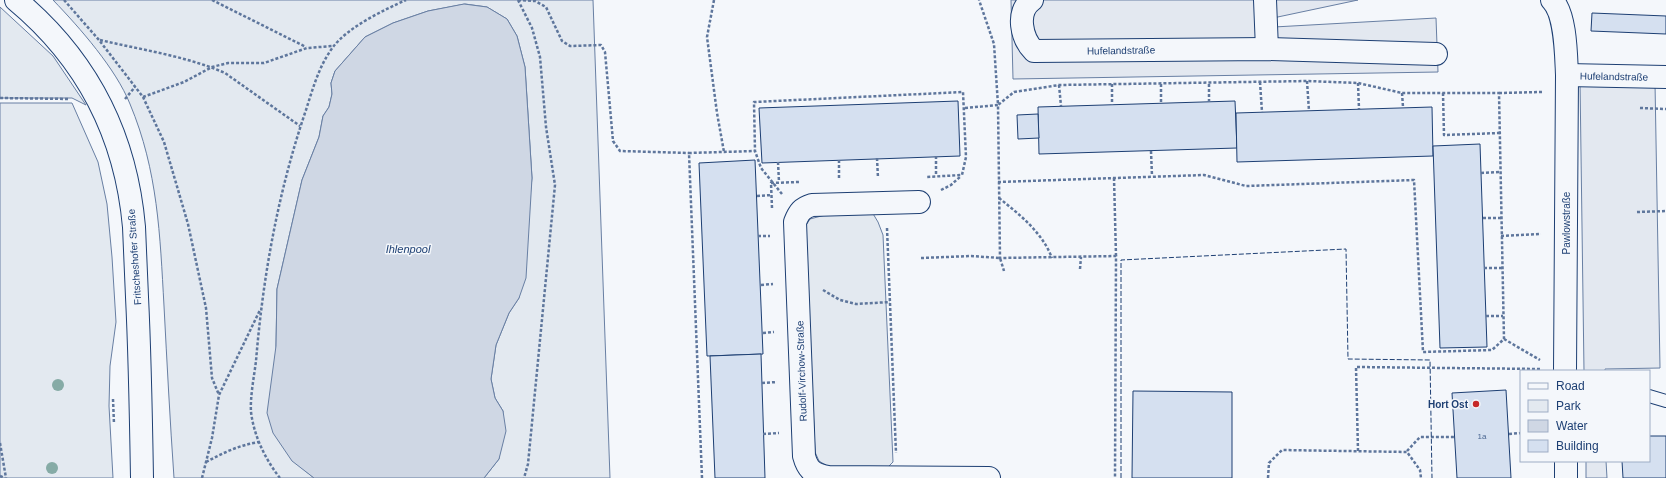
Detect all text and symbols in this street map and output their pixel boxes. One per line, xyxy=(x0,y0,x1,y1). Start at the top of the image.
street label: Hufelandstraße xyxy=(1087,44,1156,57)
street label: Hufelandstraße xyxy=(1580,70,1649,83)
street label: Pawlowstraße xyxy=(1561,191,1572,254)
street label: Fritscheshofer Straße xyxy=(126,208,143,305)
water label: Ihlenpool xyxy=(386,243,431,255)
street label: Rudolf-Virchow-Straße xyxy=(794,320,809,422)
legend xyxy=(1520,370,1650,462)
text: Road xyxy=(1556,379,1585,393)
place label: Hort Ost xyxy=(1428,399,1469,410)
marker: Hort Ost xyxy=(1471,399,1481,409)
text: Park xyxy=(1556,399,1582,413)
text: Water xyxy=(1556,419,1588,433)
house number: 1a xyxy=(1478,432,1487,441)
text: Building xyxy=(1556,439,1599,453)

